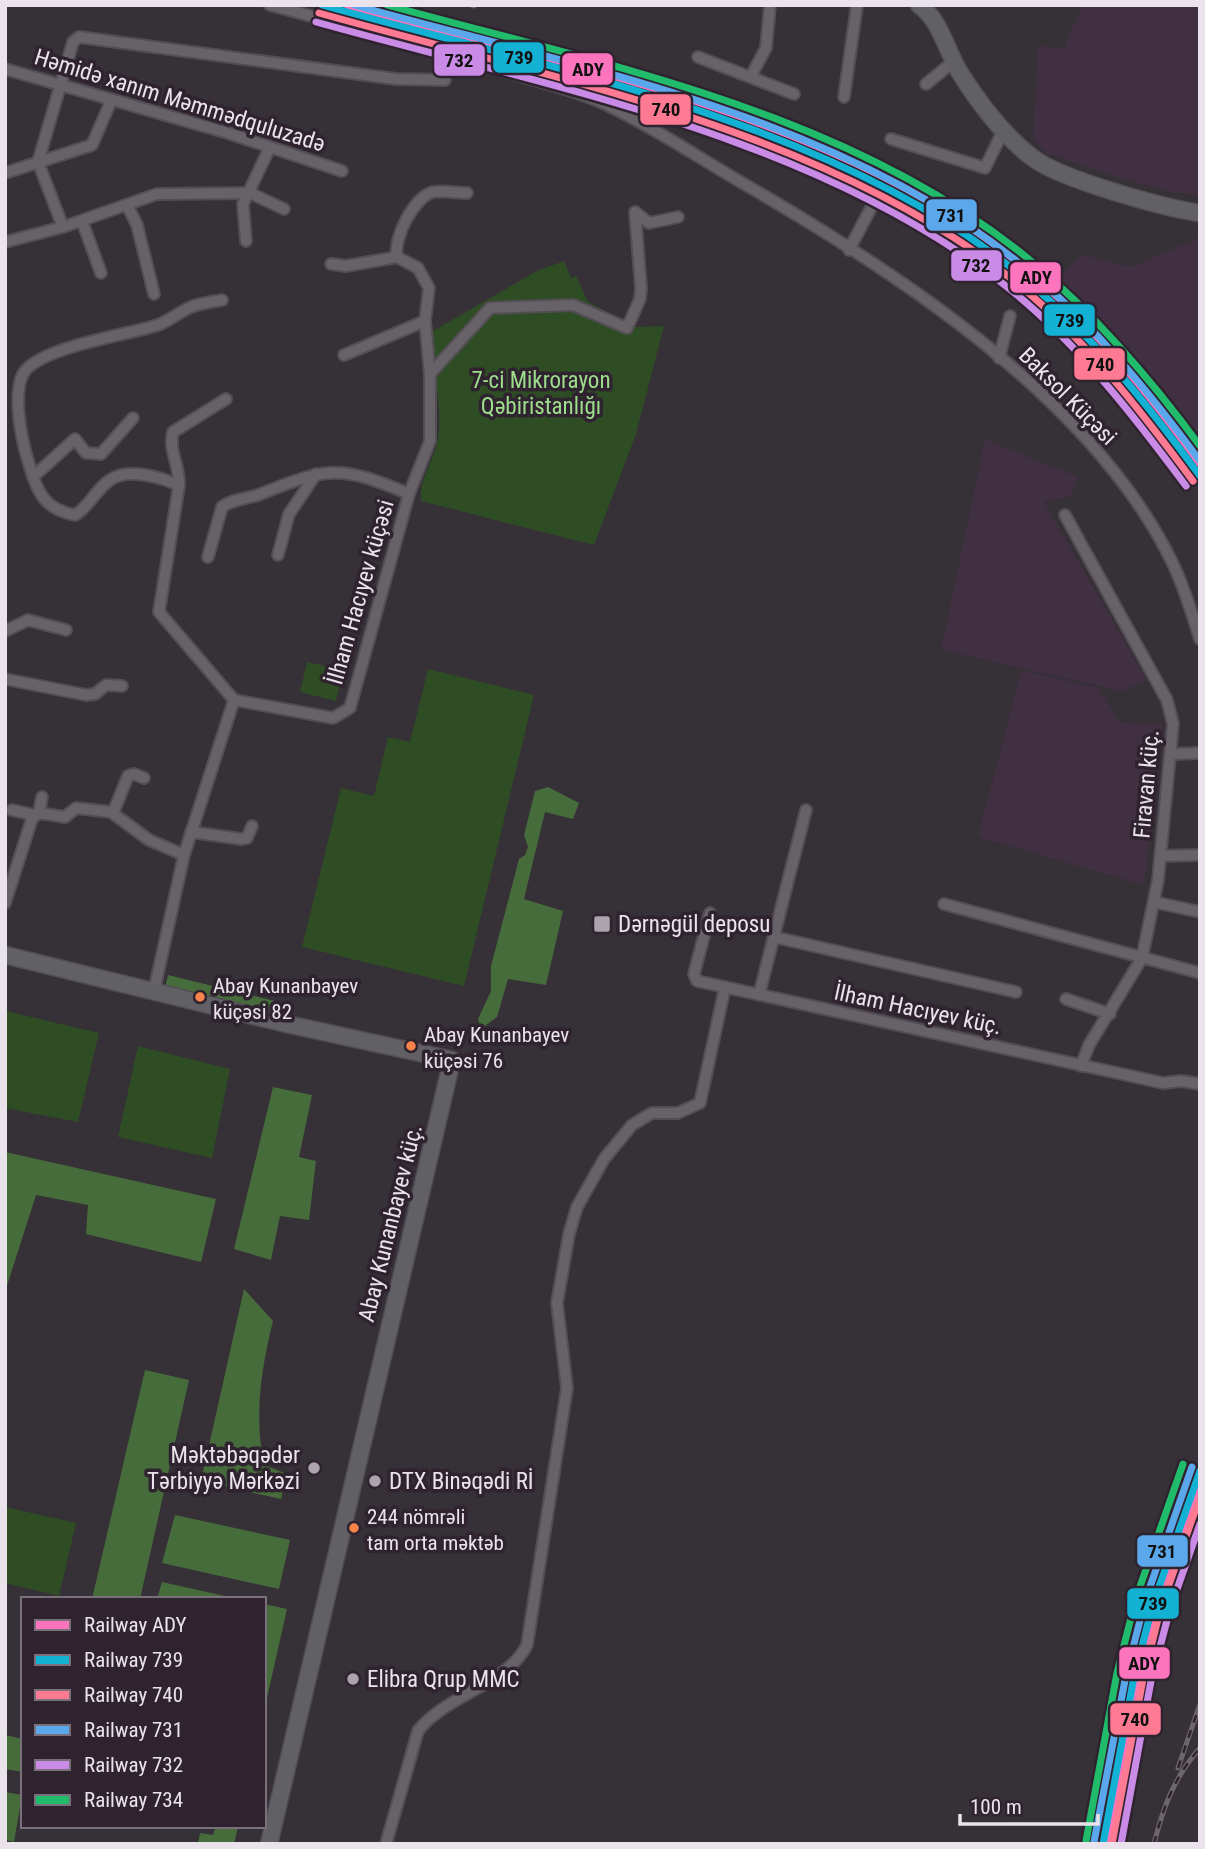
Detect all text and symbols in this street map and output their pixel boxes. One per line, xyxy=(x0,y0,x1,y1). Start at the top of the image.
line badge: 739 xyxy=(492,41,545,74)
street label: Həmidə xanım Məmmədquluzadə xyxy=(31,43,328,158)
line badge: 732 xyxy=(433,43,486,77)
text: 739 xyxy=(505,46,533,69)
text: 732 xyxy=(445,49,473,72)
line badge: ADY xyxy=(561,52,614,86)
text: ADY xyxy=(572,58,605,81)
line badge: 740 xyxy=(639,93,692,126)
text: 740 xyxy=(652,98,680,121)
line badge: 731 xyxy=(925,198,978,232)
text: 731 xyxy=(937,204,965,227)
line badge: 732 xyxy=(950,249,1003,282)
text: 732 xyxy=(962,254,990,277)
line badge: ADY xyxy=(1009,261,1062,294)
text: ADY xyxy=(1020,266,1053,289)
line badge: 739 xyxy=(1043,303,1096,337)
text: 739 xyxy=(1056,309,1084,332)
street label: Baksol Küçəsi xyxy=(1013,342,1122,451)
line badge: 740 xyxy=(1073,347,1126,381)
text: 740 xyxy=(1086,353,1114,376)
park label: 7-ci Mikrorayon Qəbiristanlığı xyxy=(471,367,611,420)
street label: İlham Hacıyev küçəsi xyxy=(321,497,400,688)
street label: Firavan küç. xyxy=(1128,729,1165,840)
place label: Dərnəgül deposu xyxy=(618,911,770,938)
marker: Dərnəgül deposu xyxy=(592,914,612,934)
place label: Abay Kunanbayev küçəsi 82 xyxy=(213,974,358,1024)
street label: İlham Hacıyev küç. xyxy=(832,979,1004,1040)
marker: Abay Kunanbayev küçəsi 82 xyxy=(193,990,207,1004)
place label: Abay Kunanbayev küçəsi 76 xyxy=(424,1023,569,1073)
marker: Abay Kunanbayev küçəsi 76 xyxy=(404,1039,418,1053)
street label: Abay Kunanbayev küç. xyxy=(353,1122,428,1325)
place label: Məktəbəqədər Tərbiyyə Mərkəzi xyxy=(147,1442,300,1495)
marker: Məktəbəqədər Tərbiyyə Mərkəzi xyxy=(306,1460,322,1476)
place label: DTX Binəqədi Rİ xyxy=(389,1468,534,1495)
marker: DTX Binəqədi Rİ xyxy=(367,1473,383,1489)
place label: 244 nömrəli tam orta məktəb xyxy=(367,1505,504,1555)
marker: 244 nömrəli tam orta məktəb xyxy=(347,1521,361,1535)
line badge: 731 xyxy=(1136,1534,1189,1568)
text: 731 xyxy=(1148,1540,1176,1563)
line badge: 739 xyxy=(1126,1587,1180,1620)
text: 739 xyxy=(1139,1592,1167,1615)
legend xyxy=(21,1597,266,1828)
text: Railway ADY xyxy=(84,1613,187,1637)
line badge: ADY xyxy=(1118,1646,1171,1680)
text: Railway 739 xyxy=(84,1648,183,1672)
text: ADY xyxy=(1128,1652,1161,1675)
place label: Elibra Qrup MMC xyxy=(367,1666,520,1693)
marker: Elibra Qrup MMC xyxy=(345,1671,361,1687)
text: Railway 740 xyxy=(84,1683,183,1707)
line badge: 740 xyxy=(1109,1702,1162,1736)
text: 740 xyxy=(1121,1708,1149,1731)
text: Railway 731 xyxy=(84,1718,183,1742)
text: Railway 732 xyxy=(84,1753,183,1777)
scale bar xyxy=(960,1783,1098,1827)
text: Railway 734 xyxy=(84,1788,183,1812)
text: 100 m xyxy=(970,1795,1022,1819)

